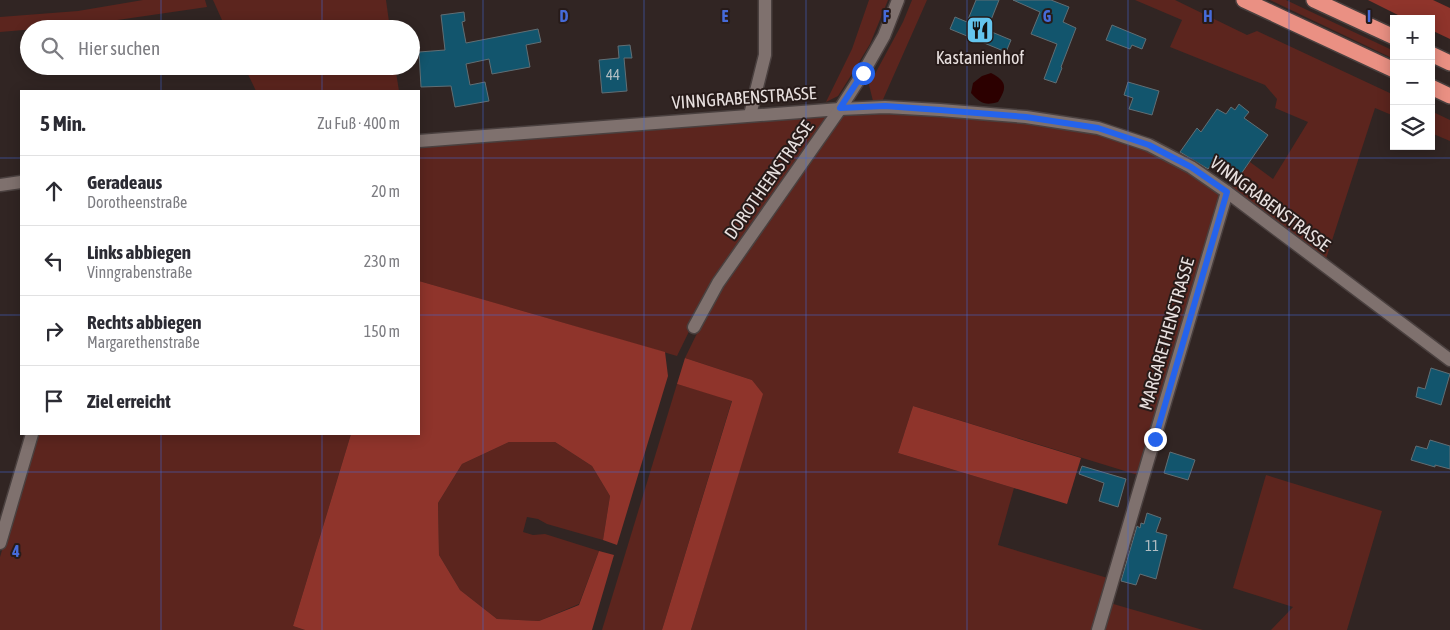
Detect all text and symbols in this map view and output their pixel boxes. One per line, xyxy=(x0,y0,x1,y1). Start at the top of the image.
text: D xyxy=(560,7,569,25)
text: E xyxy=(722,7,729,25)
text: F xyxy=(883,7,890,25)
text: G xyxy=(1043,7,1052,25)
text: H xyxy=(1203,7,1213,25)
text: I xyxy=(1367,7,1371,25)
restaurant icon: Kastanienhof xyxy=(965,15,995,45)
map controls xyxy=(1390,15,1435,150)
button: + xyxy=(1390,15,1435,60)
search box xyxy=(20,20,420,75)
icon: search xyxy=(38,34,66,62)
text: Hier suchen xyxy=(78,37,160,59)
place label: Kastanienhof xyxy=(936,47,1024,68)
button: − xyxy=(1390,60,1435,105)
route start xyxy=(852,62,875,85)
house number: 44 xyxy=(606,66,620,83)
street label: VINNGRABENSTRASSE xyxy=(671,82,817,113)
button: layers xyxy=(1390,105,1435,150)
text: 5 Min. xyxy=(40,111,86,135)
text: Zu Fuß · 400 m xyxy=(317,114,400,132)
street label: DOROTHEENSTRASSE xyxy=(720,116,818,243)
street label: VINNGRABENSTRASSE xyxy=(1206,152,1335,256)
text: Geradeaus xyxy=(87,171,162,193)
icon: ahead xyxy=(40,177,68,205)
text: 20 m xyxy=(371,182,400,200)
text: Dorotheenstraße xyxy=(87,193,187,211)
text: Links abbiegen xyxy=(87,241,191,263)
icon: left xyxy=(40,247,68,275)
text: 230 m xyxy=(364,252,400,270)
street label: MARGARETHENSTRASSE xyxy=(1135,255,1198,412)
text: Vinngrabenstraße xyxy=(87,263,192,281)
text: Rechts abbiegen xyxy=(87,311,202,333)
icon: right xyxy=(40,317,68,345)
text: 150 m xyxy=(364,322,400,340)
text: Margarethenstraße xyxy=(87,333,200,351)
icon: arrive xyxy=(40,387,68,415)
text: Ziel erreicht xyxy=(87,390,171,412)
route end xyxy=(1144,428,1167,451)
house number: 11 xyxy=(1145,537,1159,554)
text: 4 xyxy=(11,542,20,560)

